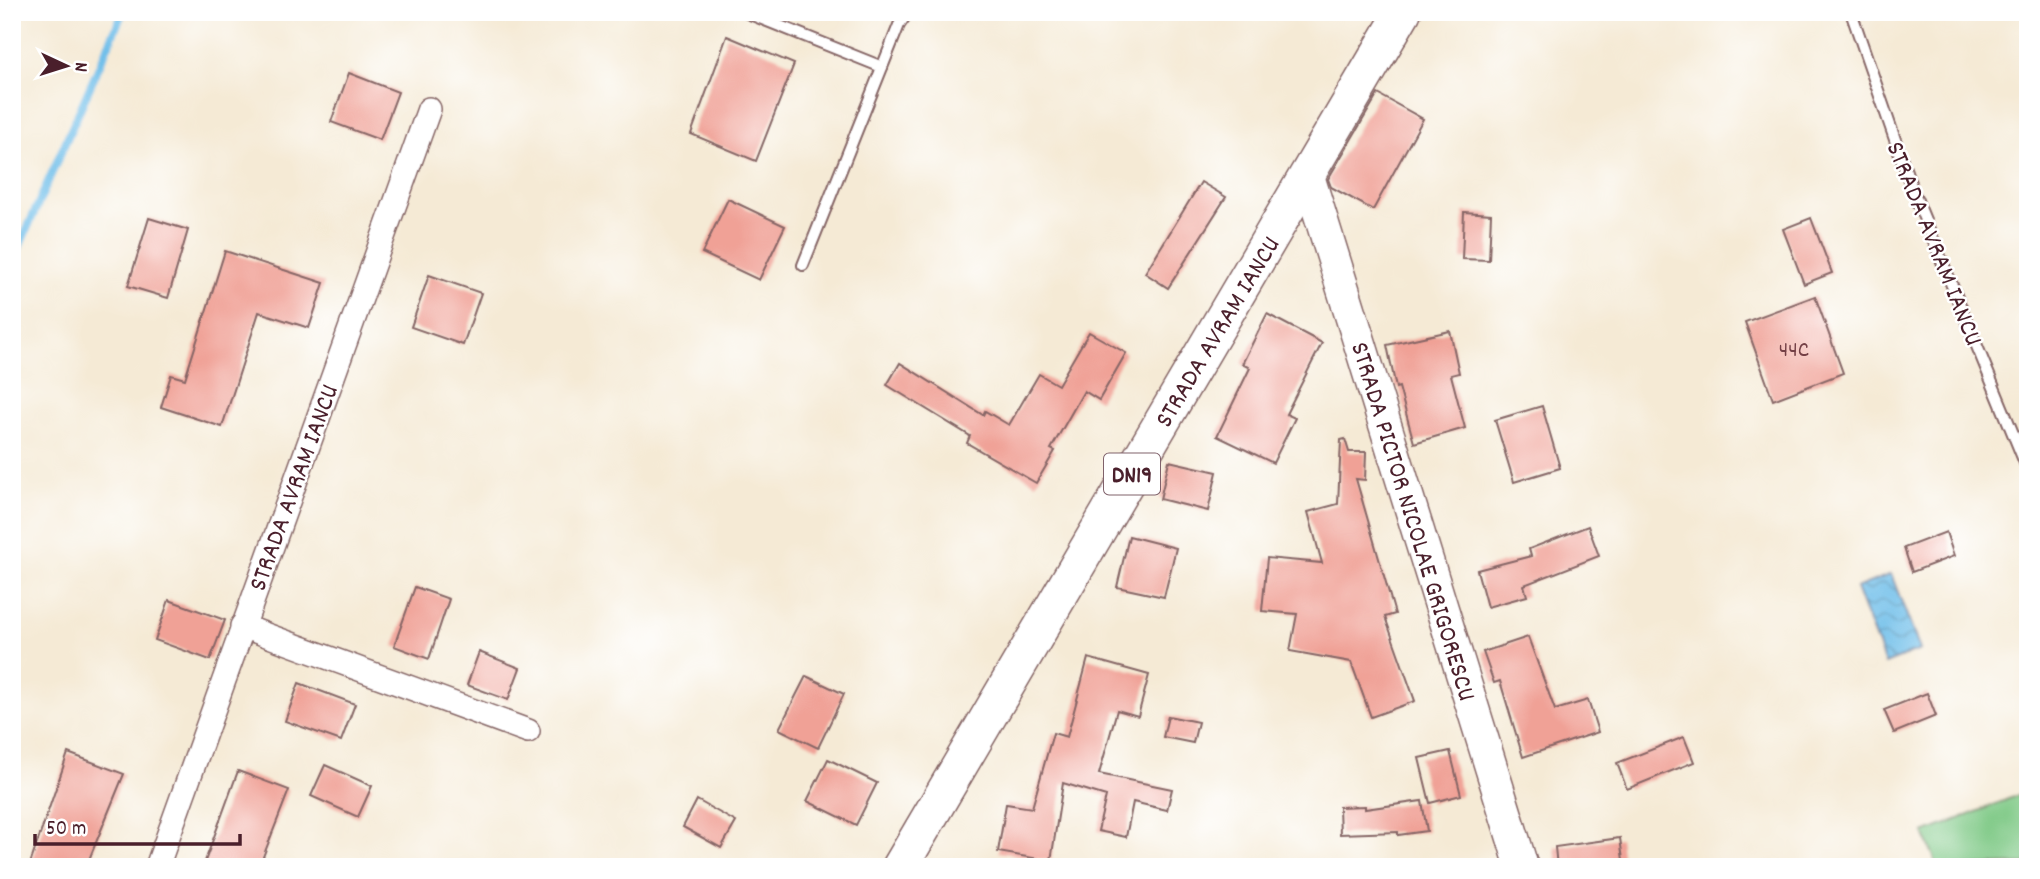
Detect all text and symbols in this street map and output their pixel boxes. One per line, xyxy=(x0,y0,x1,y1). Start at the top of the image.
north arrow xyxy=(32,32,102,102)
text: N xyxy=(66,61,93,73)
street label: STRADA AVRAM IANCU xyxy=(1875,137,1991,352)
street label: STRADA AVRAM IANCU xyxy=(1147,230,1291,436)
house number: 44C xyxy=(1779,335,1809,368)
street label: STRADA PICTOR NICOLAE GRIGORESCU xyxy=(1339,338,1484,706)
street label: STRADA AVRAM IANCU xyxy=(241,380,350,597)
road number: DN19 xyxy=(1104,453,1160,494)
scale bar xyxy=(35,802,240,846)
text: 50 m xyxy=(46,815,86,845)

